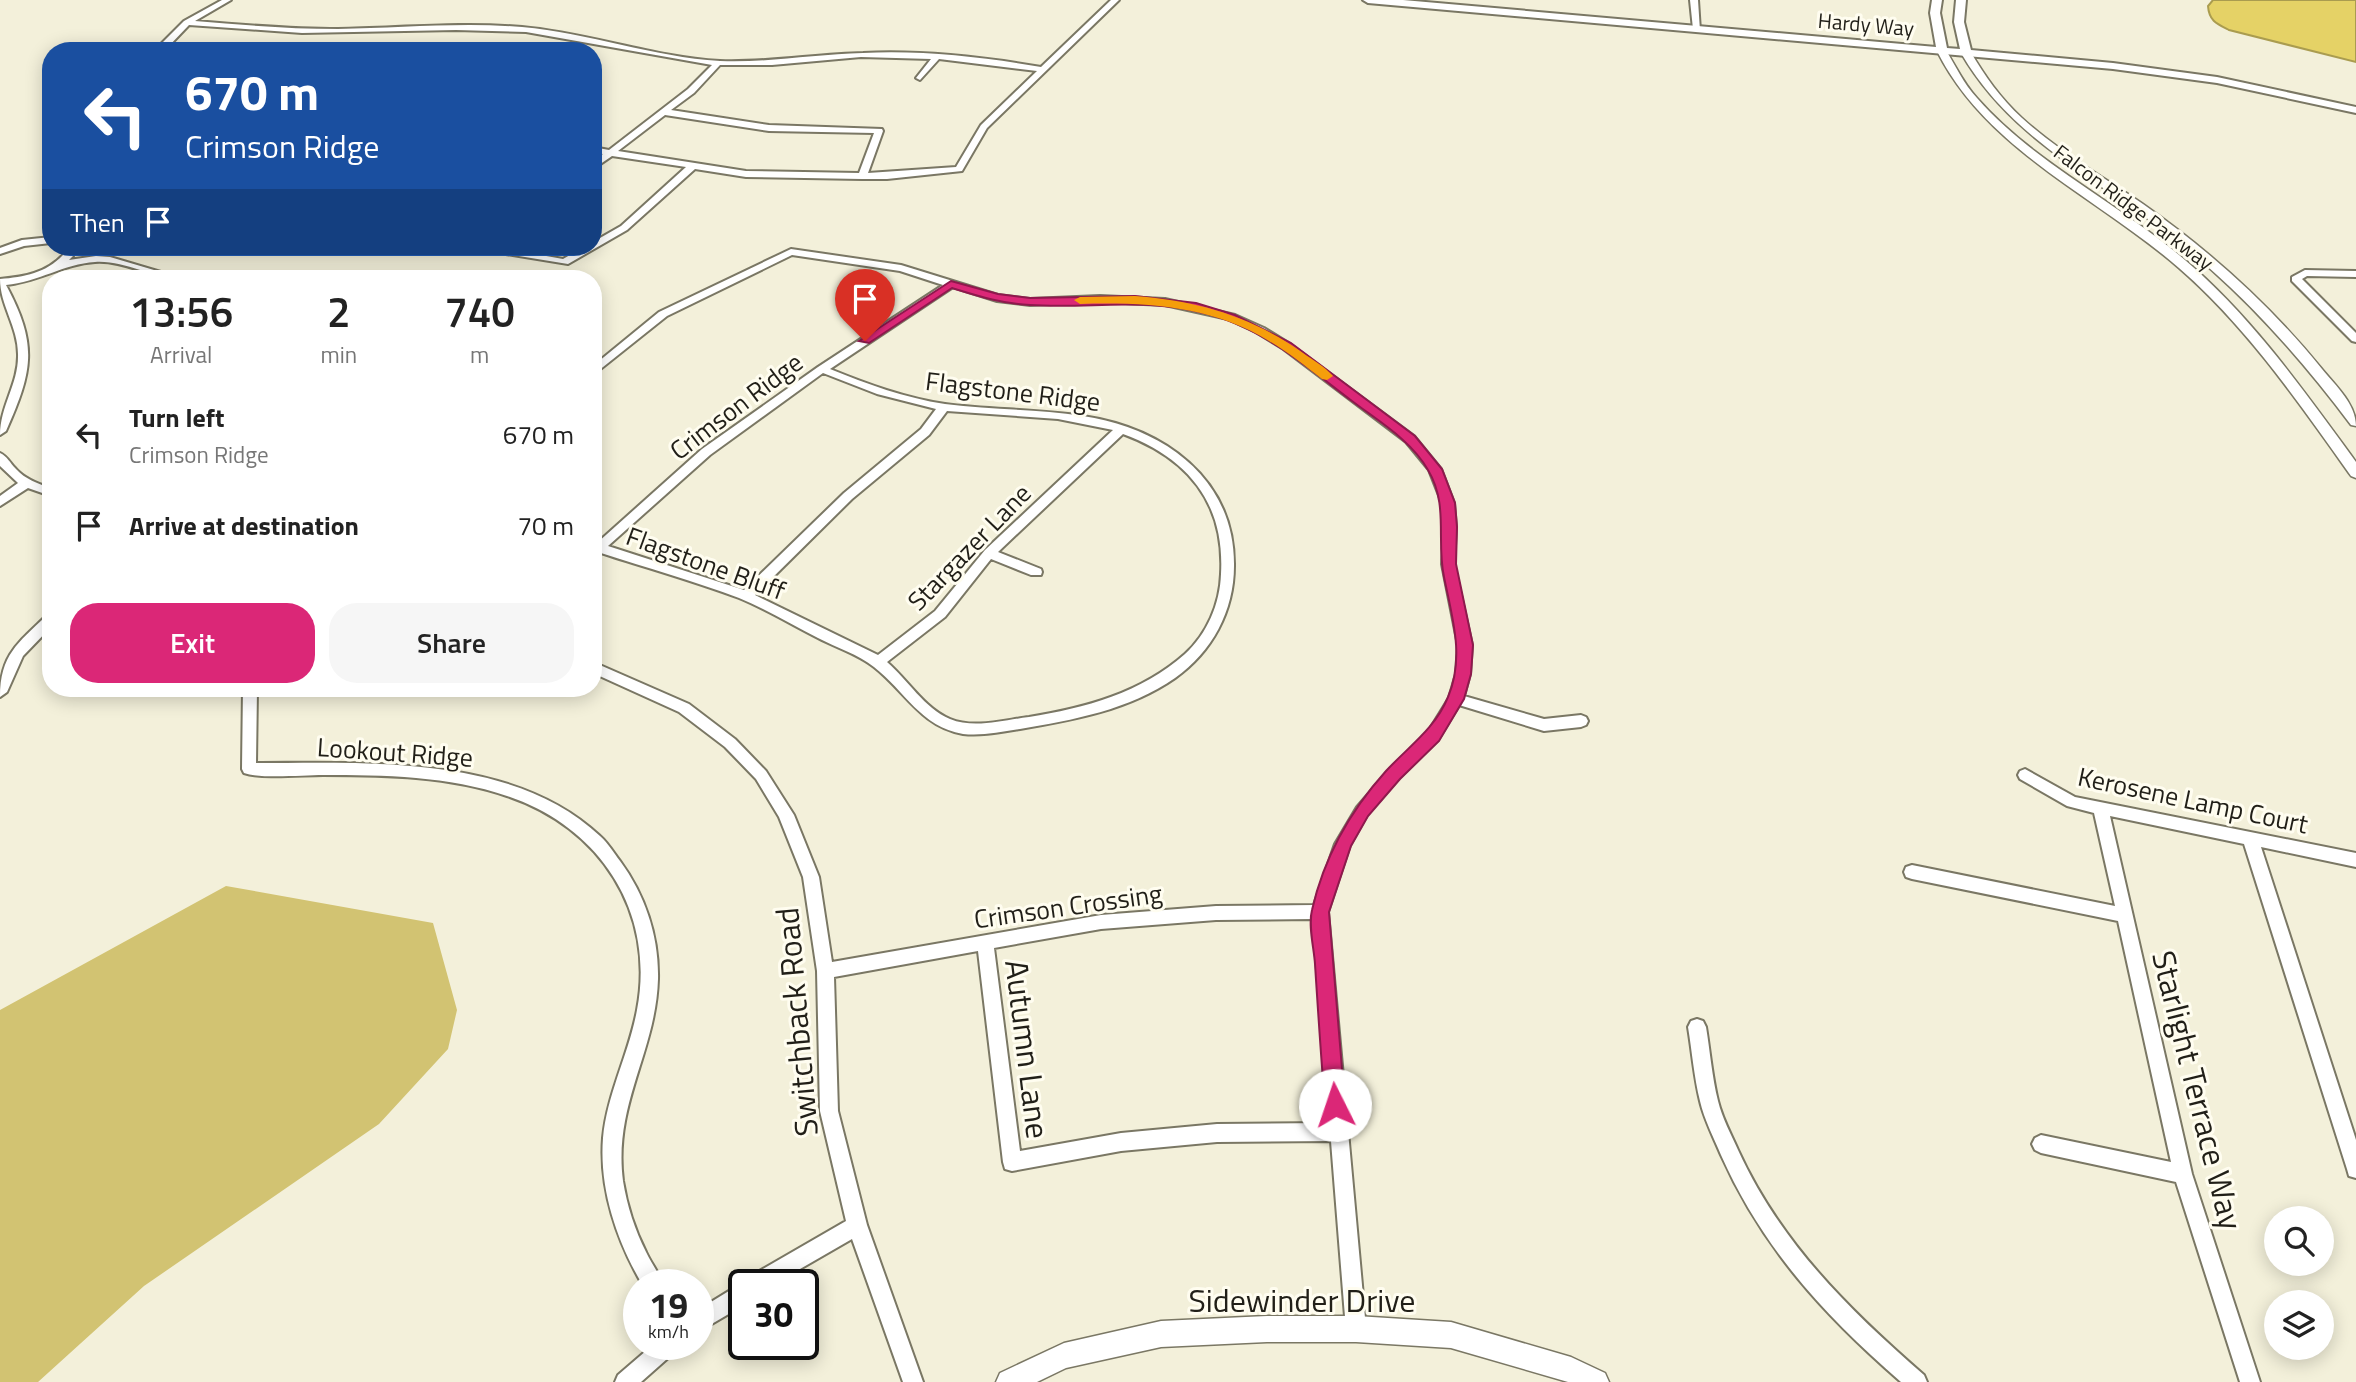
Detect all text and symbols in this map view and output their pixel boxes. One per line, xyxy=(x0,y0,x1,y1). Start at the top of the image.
street label: Hardy Way xyxy=(1817,4,1915,44)
text: 670 m xyxy=(185,54,319,129)
icon: left xyxy=(70,70,161,161)
text: Crimson Ridge xyxy=(185,122,379,170)
street label: Falcon Ridge Parkway xyxy=(2047,136,2221,278)
text: Then xyxy=(70,203,125,242)
icon: arrive xyxy=(139,203,177,241)
pin xyxy=(835,269,895,341)
text: 13:56 xyxy=(129,279,233,343)
text: 2 xyxy=(327,279,351,343)
text: 740 xyxy=(444,279,515,343)
icon: arrive xyxy=(846,280,884,318)
text: Arrival xyxy=(150,337,212,372)
text: min xyxy=(320,337,357,372)
text: m xyxy=(470,337,489,372)
street label: Crimson Ridge xyxy=(661,343,811,469)
street label: Flagstone Ridge xyxy=(923,361,1103,421)
text: Turn left xyxy=(129,398,224,437)
text: 670 m xyxy=(503,415,574,454)
icon: left xyxy=(70,416,108,454)
text: Crimson Ridge xyxy=(129,437,269,472)
street label: Stargazer Lane xyxy=(898,475,1040,619)
text: Arrive at destination xyxy=(129,506,359,545)
text: 70 m xyxy=(517,506,574,545)
icon: arrive xyxy=(70,507,108,545)
street label: Flagstone Bluff xyxy=(621,516,791,610)
button: Exit xyxy=(70,603,315,683)
button: Share xyxy=(329,603,574,683)
street label: Lookout Ridge xyxy=(316,727,474,777)
street label: Kerosene Lamp Court xyxy=(2074,757,2312,843)
street label: Crimson Crossing xyxy=(971,873,1165,939)
street label: Switchback Road xyxy=(762,906,830,1138)
street label: Starlight Terrace Way xyxy=(2140,945,2256,1235)
street label: Autumn Lane xyxy=(993,957,1063,1141)
position arrow xyxy=(1298,1068,1372,1142)
map controls xyxy=(2264,1206,2334,1360)
button: search xyxy=(2264,1206,2334,1276)
speed limit sign: 30 xyxy=(728,1269,819,1360)
street label: Sidewinder Drive xyxy=(1188,1276,1416,1324)
text: 19 xyxy=(649,1278,688,1332)
button: layers xyxy=(2264,1290,2334,1360)
text: km/h xyxy=(648,1318,689,1345)

